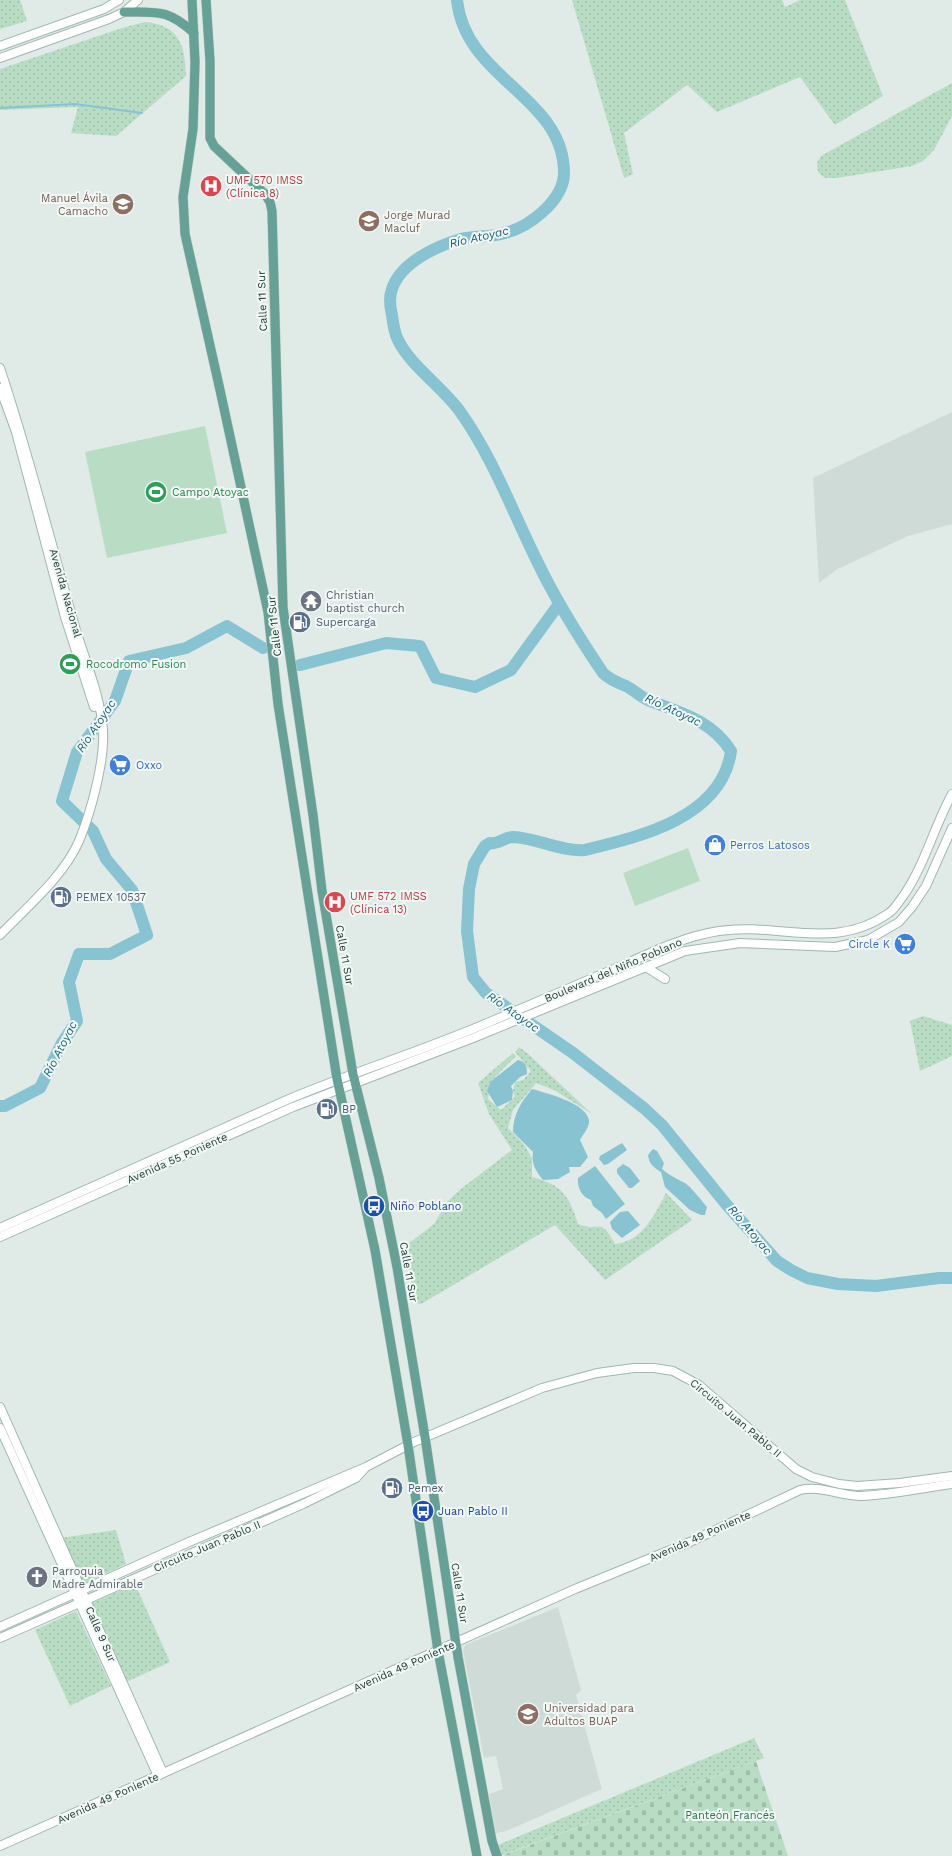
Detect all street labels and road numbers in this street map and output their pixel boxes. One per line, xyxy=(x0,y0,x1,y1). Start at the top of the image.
street label: Calle 11 Sur xyxy=(255,270,270,332)
street label: Avenida Nacional xyxy=(47,547,85,640)
street label: Calle 11 Sur xyxy=(265,594,284,657)
street label: Calle 11 Sur xyxy=(333,924,356,987)
street label: Boulevard del Niño Poblano xyxy=(542,936,684,1005)
street label: Avenida 55 Poniente xyxy=(125,1130,230,1187)
street label: Calle 11 Sur xyxy=(397,1241,420,1304)
street label: Circuito Juan Pablo II xyxy=(687,1376,784,1460)
street label: Avenida 49 Poniente xyxy=(648,1508,753,1565)
street label: Circuito Juan Pablo II xyxy=(152,1518,263,1575)
street label: Calle 11 Sur xyxy=(448,1562,471,1625)
street label: Calle 9 Sur xyxy=(83,1604,119,1664)
street label: Avenida 49 Poniente xyxy=(352,1638,457,1695)
street label: Avenida 49 Poniente xyxy=(56,1770,161,1827)

